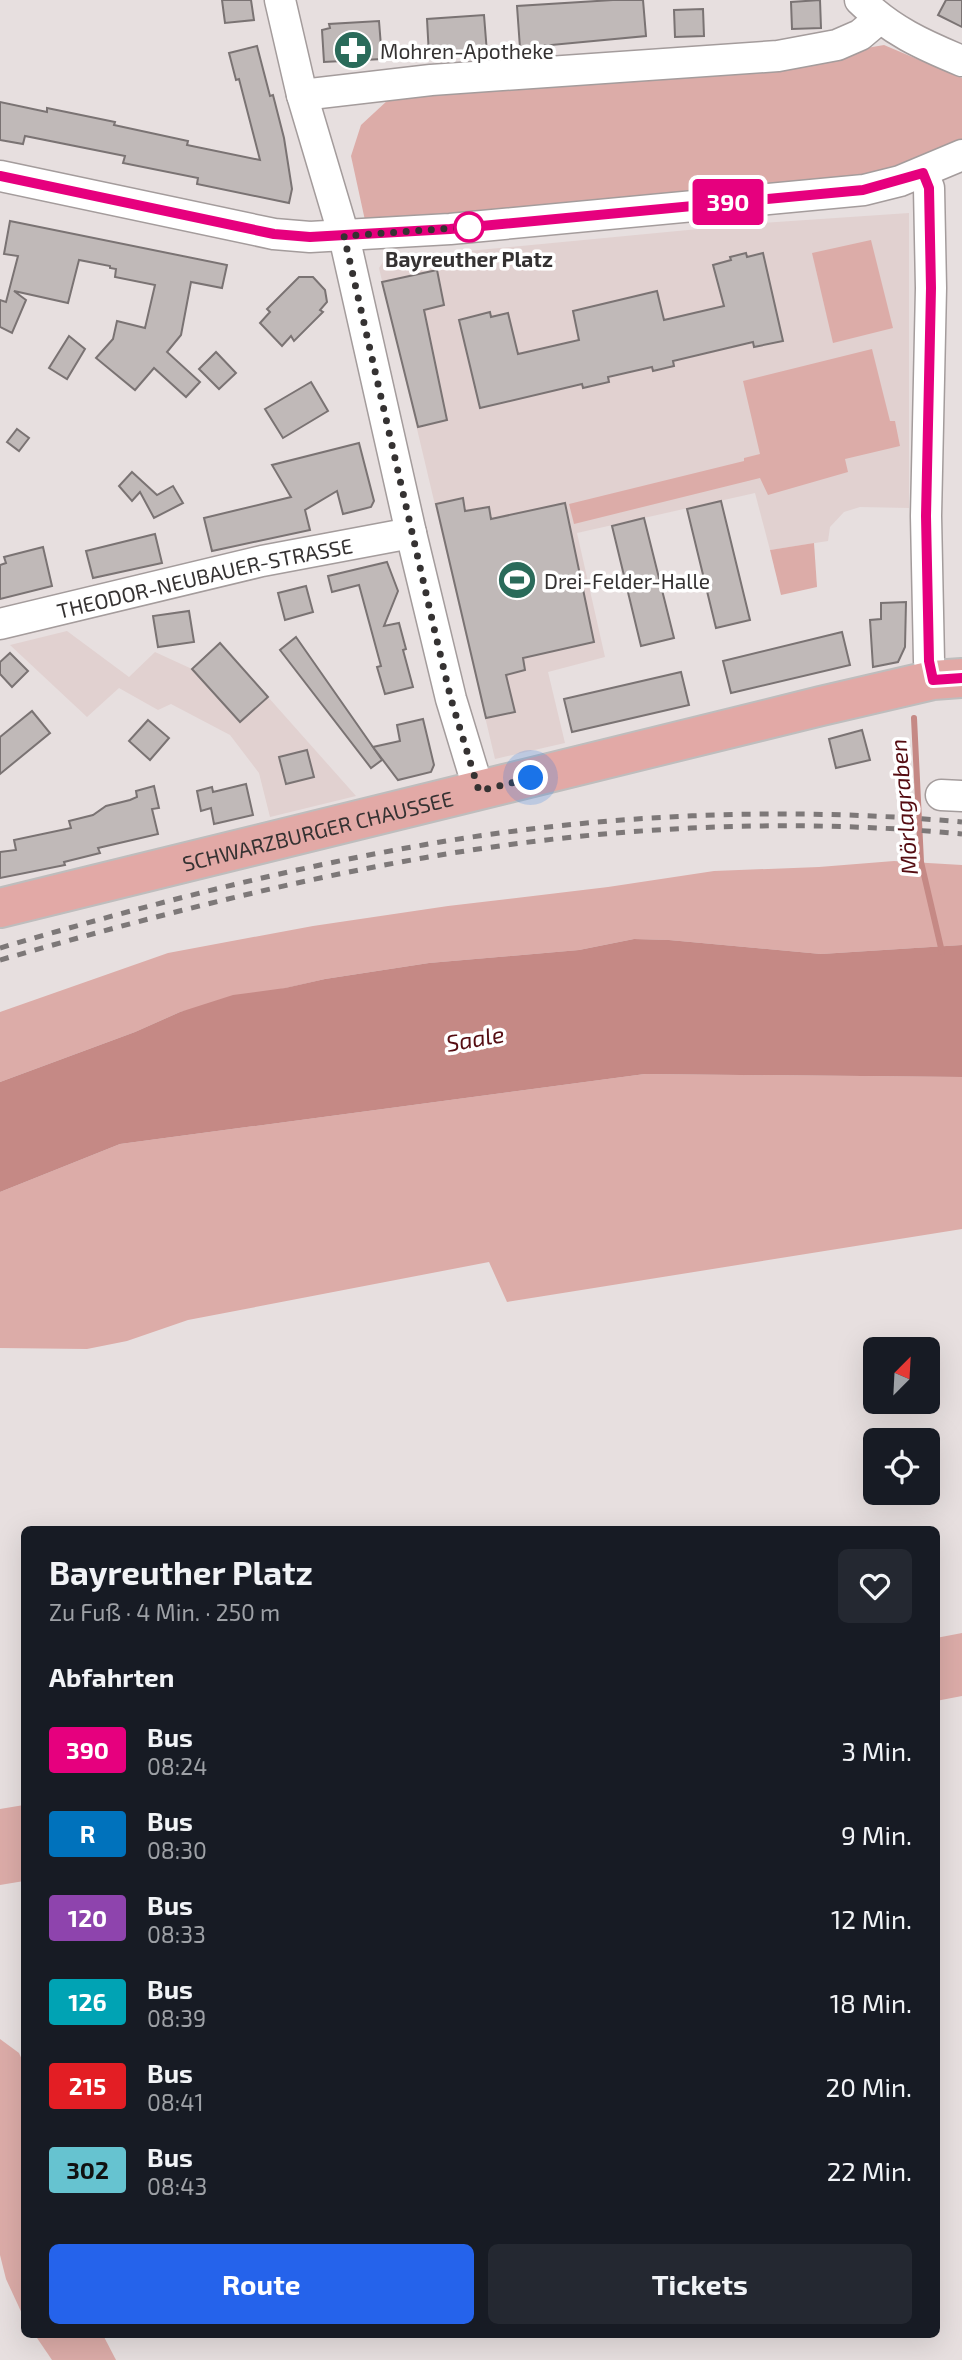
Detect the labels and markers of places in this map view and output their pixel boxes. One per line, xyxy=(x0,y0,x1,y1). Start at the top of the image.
pharmacy icon: Mohren-Apotheke xyxy=(332,29,374,71)
place label: Mohren-Apotheke xyxy=(380,38,554,63)
marker: Bayreuther Platz xyxy=(454,212,484,242)
place label: Bayreuther Platz xyxy=(385,246,553,272)
sports icon: Drei-Felder-Halle xyxy=(496,559,538,601)
place label: Drei-Felder-Halle xyxy=(544,568,710,593)

